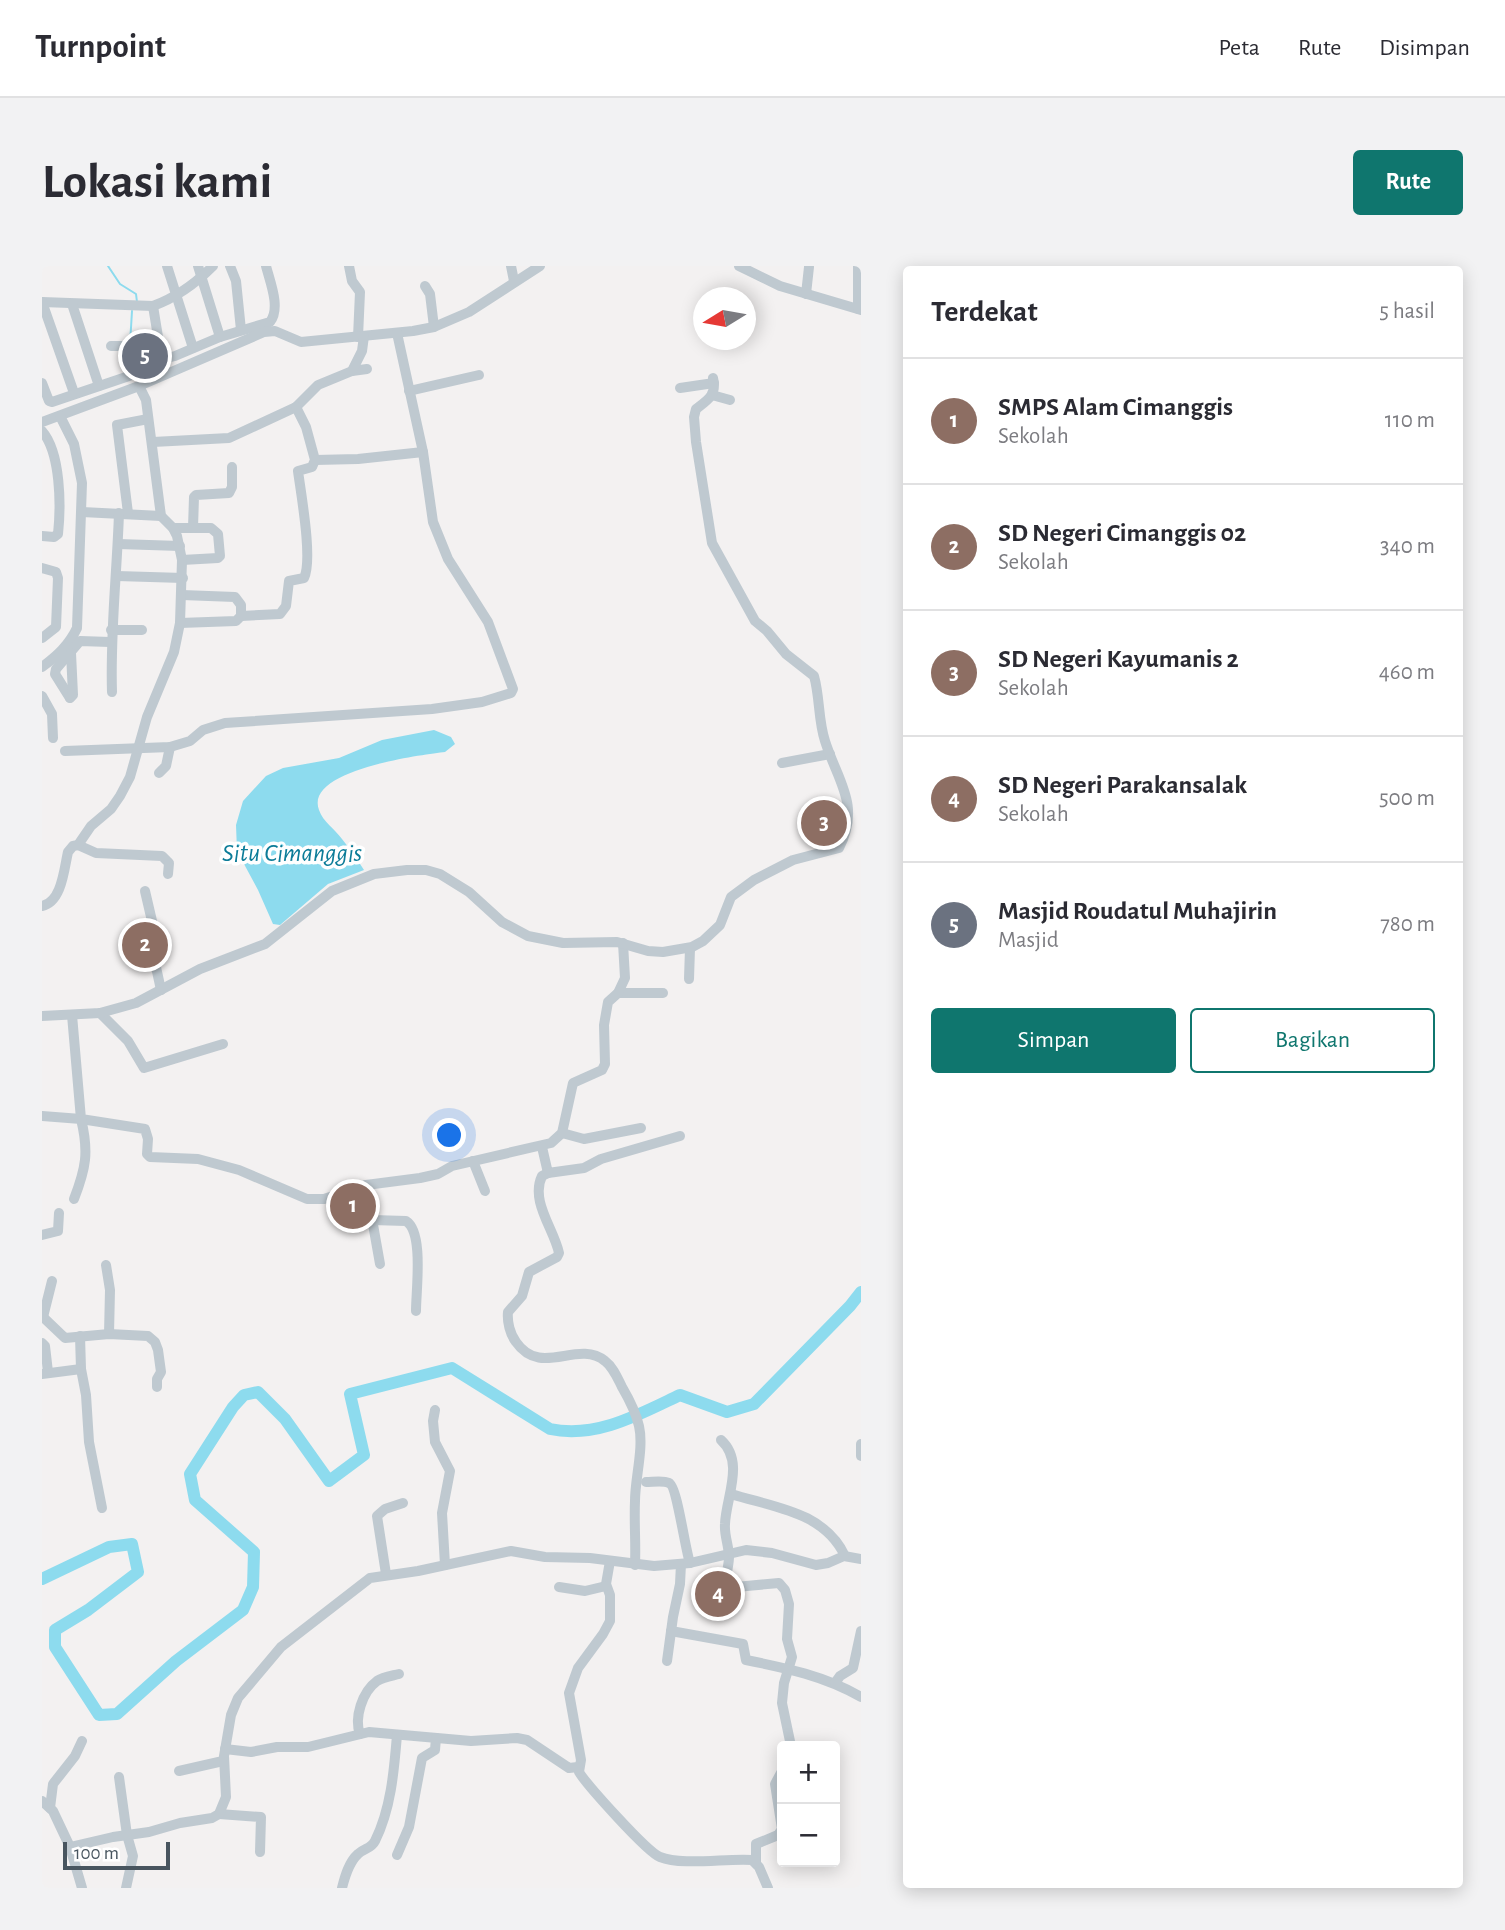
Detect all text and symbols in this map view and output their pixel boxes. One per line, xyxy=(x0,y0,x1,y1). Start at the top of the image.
text: Turnpoint xyxy=(35,31,166,64)
text: Peta xyxy=(1219,36,1260,60)
text: Rute xyxy=(1298,36,1341,60)
text: Disimpan xyxy=(1379,36,1470,60)
button: Rute xyxy=(1353,150,1463,215)
text: Lokasi kami xyxy=(42,158,272,207)
north arrow xyxy=(693,287,756,350)
text: Terdekat xyxy=(931,297,1038,327)
text: 5 hasil xyxy=(1379,300,1435,323)
pin: 5 xyxy=(122,330,168,382)
text: SMPS Alam Cimanggis xyxy=(998,394,1233,420)
text: 1 xyxy=(950,409,958,432)
text: 110 m xyxy=(1385,409,1435,432)
text: Sekolah xyxy=(998,425,1069,448)
text: SD Negeri Cimanggis 02 xyxy=(998,520,1246,546)
text: 2 xyxy=(949,535,959,558)
text: 340 m xyxy=(1380,535,1435,558)
text: Sekolah xyxy=(998,551,1069,574)
text: SD Negeri Kayumanis 2 xyxy=(998,646,1239,672)
text: 3 xyxy=(949,661,959,684)
text: 460 m xyxy=(1379,661,1435,684)
text: Sekolah xyxy=(998,677,1069,700)
text: SD Negeri Parakansalak xyxy=(998,772,1247,798)
text: 4 xyxy=(948,787,960,810)
text: 500 m xyxy=(1379,787,1435,810)
pin: 3 xyxy=(801,797,847,849)
text: Sekolah xyxy=(998,803,1069,826)
water label: Situ Cimanggis xyxy=(222,840,362,866)
text: Masjid Roudatul Muhajirin xyxy=(998,898,1277,924)
text: 5 xyxy=(949,913,959,936)
text: 780 m xyxy=(1380,913,1435,936)
pin: 2 xyxy=(122,919,168,971)
text: Masjid xyxy=(998,929,1059,952)
button: Simpan xyxy=(931,1008,1176,1073)
button: Bagikan xyxy=(1190,1008,1435,1073)
your location xyxy=(432,1118,466,1152)
pin: 1 xyxy=(330,1180,376,1232)
pin: 4 xyxy=(695,1568,741,1620)
map controls xyxy=(777,1741,840,1867)
button: + xyxy=(777,1741,840,1804)
button: − xyxy=(777,1804,840,1867)
scale bar xyxy=(63,1839,170,1871)
text: 100 m xyxy=(74,1844,119,1863)

